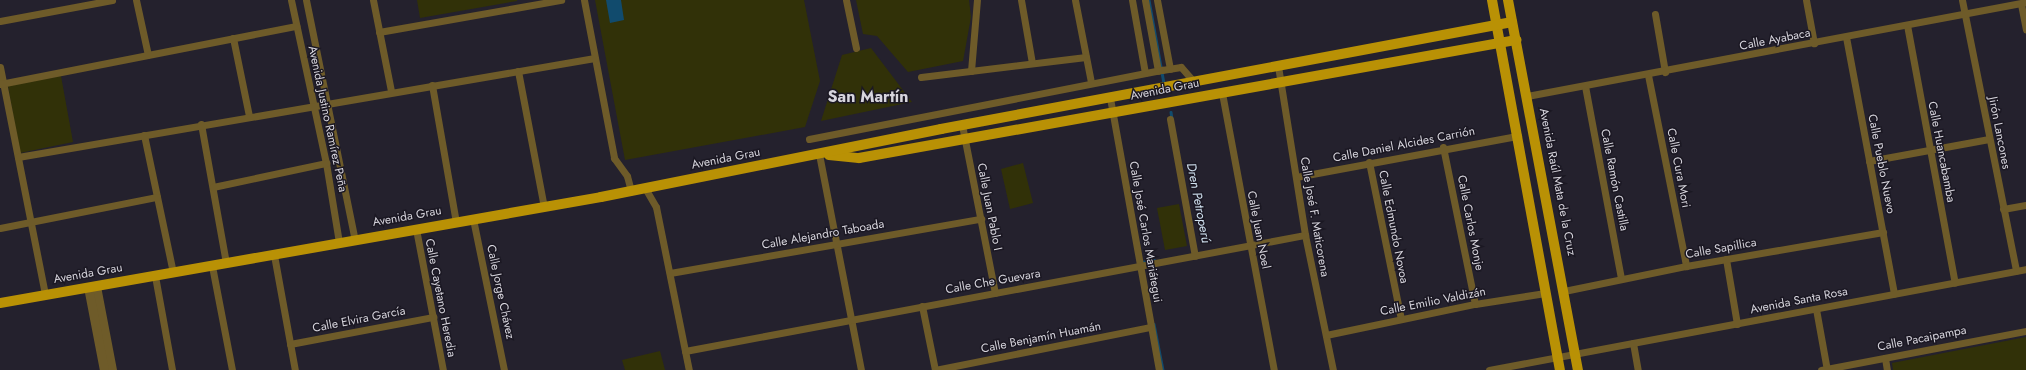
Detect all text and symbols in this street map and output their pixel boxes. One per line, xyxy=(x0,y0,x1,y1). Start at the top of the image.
street label: Calle Ayabaca xyxy=(1738,26,1812,54)
street label: Avenida Justino Ramírez Peña xyxy=(304,45,350,193)
street label: Avenida Grau xyxy=(1129,76,1201,104)
district label: San Martín xyxy=(828,87,908,107)
street label: Jirón Lancones xyxy=(1985,96,2013,170)
street label: Calle Huancabamba xyxy=(1924,100,1958,204)
street label: Avenida Raúl Mata de la Cruz xyxy=(1536,107,1578,257)
street label: Calle Pueblo Nuevo xyxy=(1864,113,1898,215)
street label: Calle Daniel Alcides Carrión xyxy=(1332,124,1476,166)
street label: Calle Cura Mori xyxy=(1663,127,1693,209)
street label: Calle Ramón Castilla xyxy=(1597,128,1631,232)
street label: Avenida Grau xyxy=(690,145,762,173)
street label: Calle José F. Maticorena xyxy=(1296,156,1332,278)
street label: Calle José Carlos Mariátegui xyxy=(1125,160,1165,304)
street label: Calle Juan Pablo I xyxy=(973,162,1005,252)
water label: Dren Petroperú xyxy=(1183,162,1213,244)
street label: Calle Edmundo Novoa xyxy=(1375,169,1411,285)
street label: Calle Carlos Monje xyxy=(1454,174,1486,272)
street label: Calle Juan Noel xyxy=(1243,190,1273,270)
street label: Avenida Grau xyxy=(371,204,443,230)
street label: Calle Alejandro Taboada xyxy=(761,217,885,253)
street label: Calle Sapillica xyxy=(1684,236,1758,262)
street label: Calle Cayetano Heredia xyxy=(421,238,459,358)
street label: Calle Jorge Chávez xyxy=(483,243,517,341)
street label: Avenida Grau xyxy=(52,261,124,287)
street label: Calle Che Guevara xyxy=(944,267,1042,297)
street label: Avenida Santa Rosa xyxy=(1749,284,1849,318)
street label: Calle Emilio Valdizán xyxy=(1379,285,1487,319)
street label: Calle Elvira García xyxy=(311,304,407,336)
street label: Calle Benjamín Huamán xyxy=(980,319,1102,357)
street label: Calle Pacaipampa xyxy=(1876,323,1968,355)

